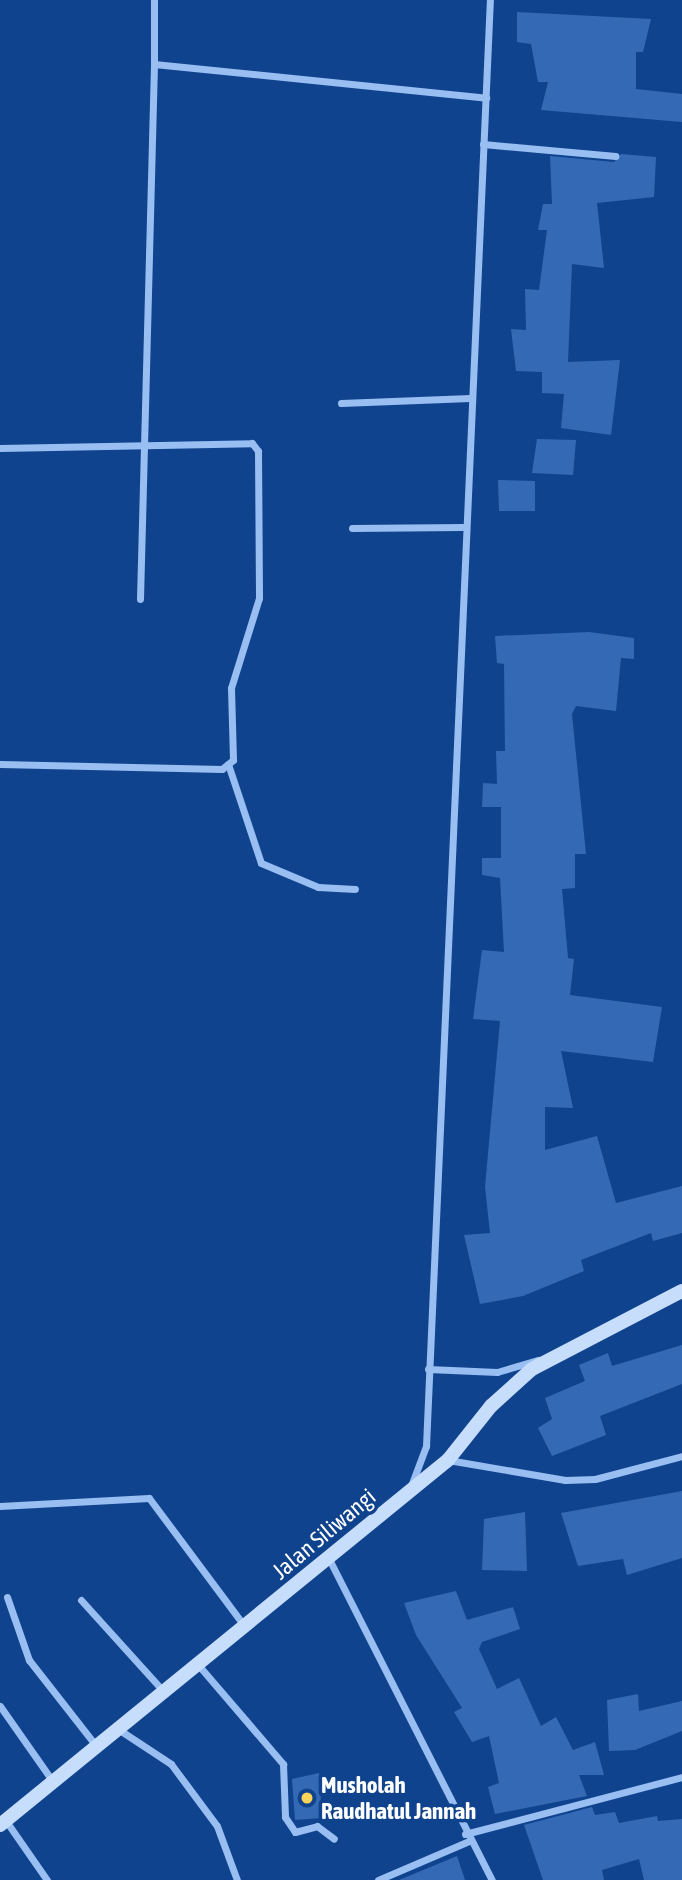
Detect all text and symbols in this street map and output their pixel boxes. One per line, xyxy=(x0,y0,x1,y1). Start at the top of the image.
street label: Jalan Siliwangi xyxy=(267,1483,381,1585)
place label: Musholah Raudhatul Jannah xyxy=(321,1771,476,1825)
marker: Musholah Raudhatul Jannah xyxy=(299,1790,315,1806)

